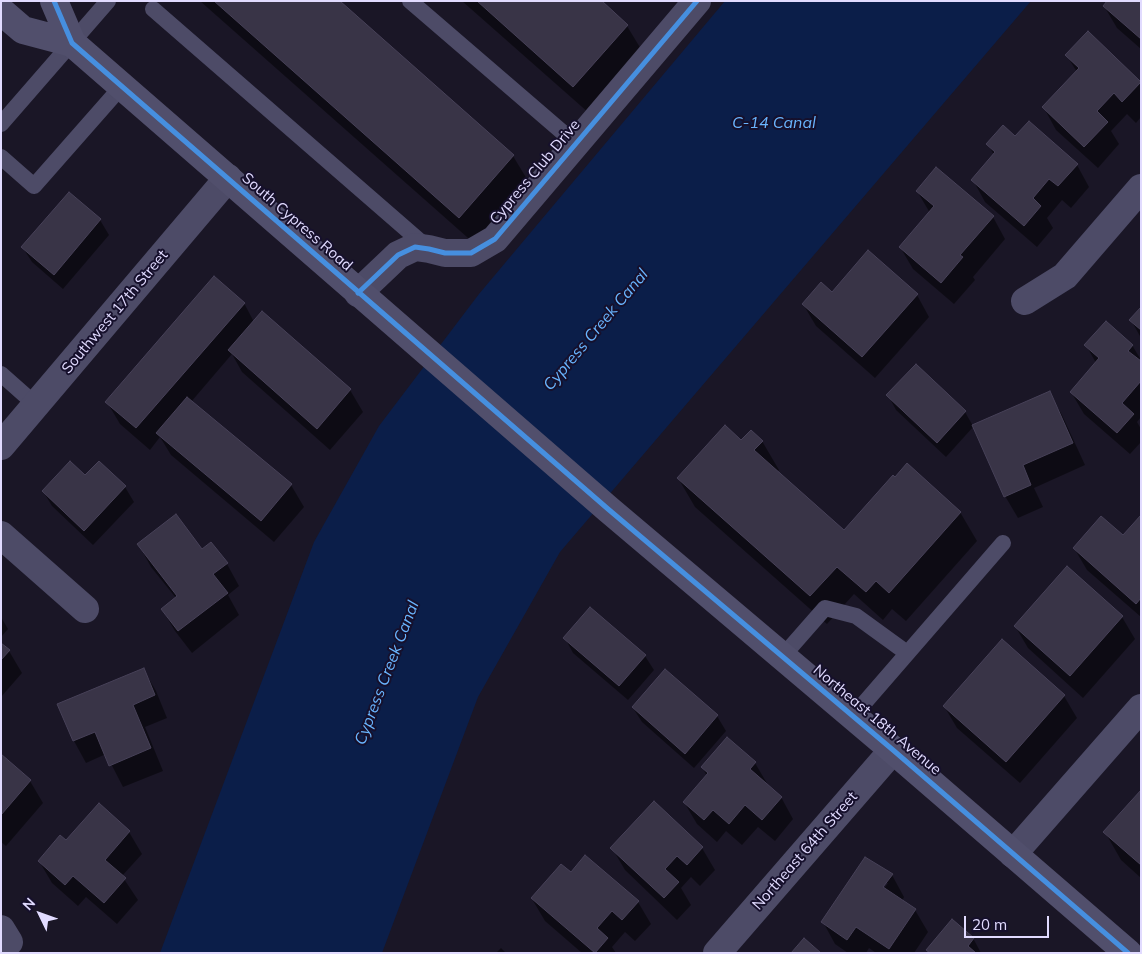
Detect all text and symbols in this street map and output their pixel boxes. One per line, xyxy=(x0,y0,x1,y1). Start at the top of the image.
water label: C-14 Canal xyxy=(732,113,816,133)
street label: Cypress Club Drive xyxy=(486,116,584,228)
street label: South Cypress Road xyxy=(238,169,356,275)
street label: Southwest 17th Street xyxy=(58,247,172,377)
water label: Cypress Creek Canal xyxy=(540,265,652,395)
water label: Cypress Creek Canal xyxy=(351,598,423,748)
street label: Northeast 18th Avenue xyxy=(809,661,945,779)
street label: Northeast 64th Street xyxy=(749,788,861,914)
north arrow xyxy=(15,889,65,939)
text: N xyxy=(19,894,39,914)
scale bar xyxy=(967,906,1052,938)
text: 20 m xyxy=(972,915,1007,934)

